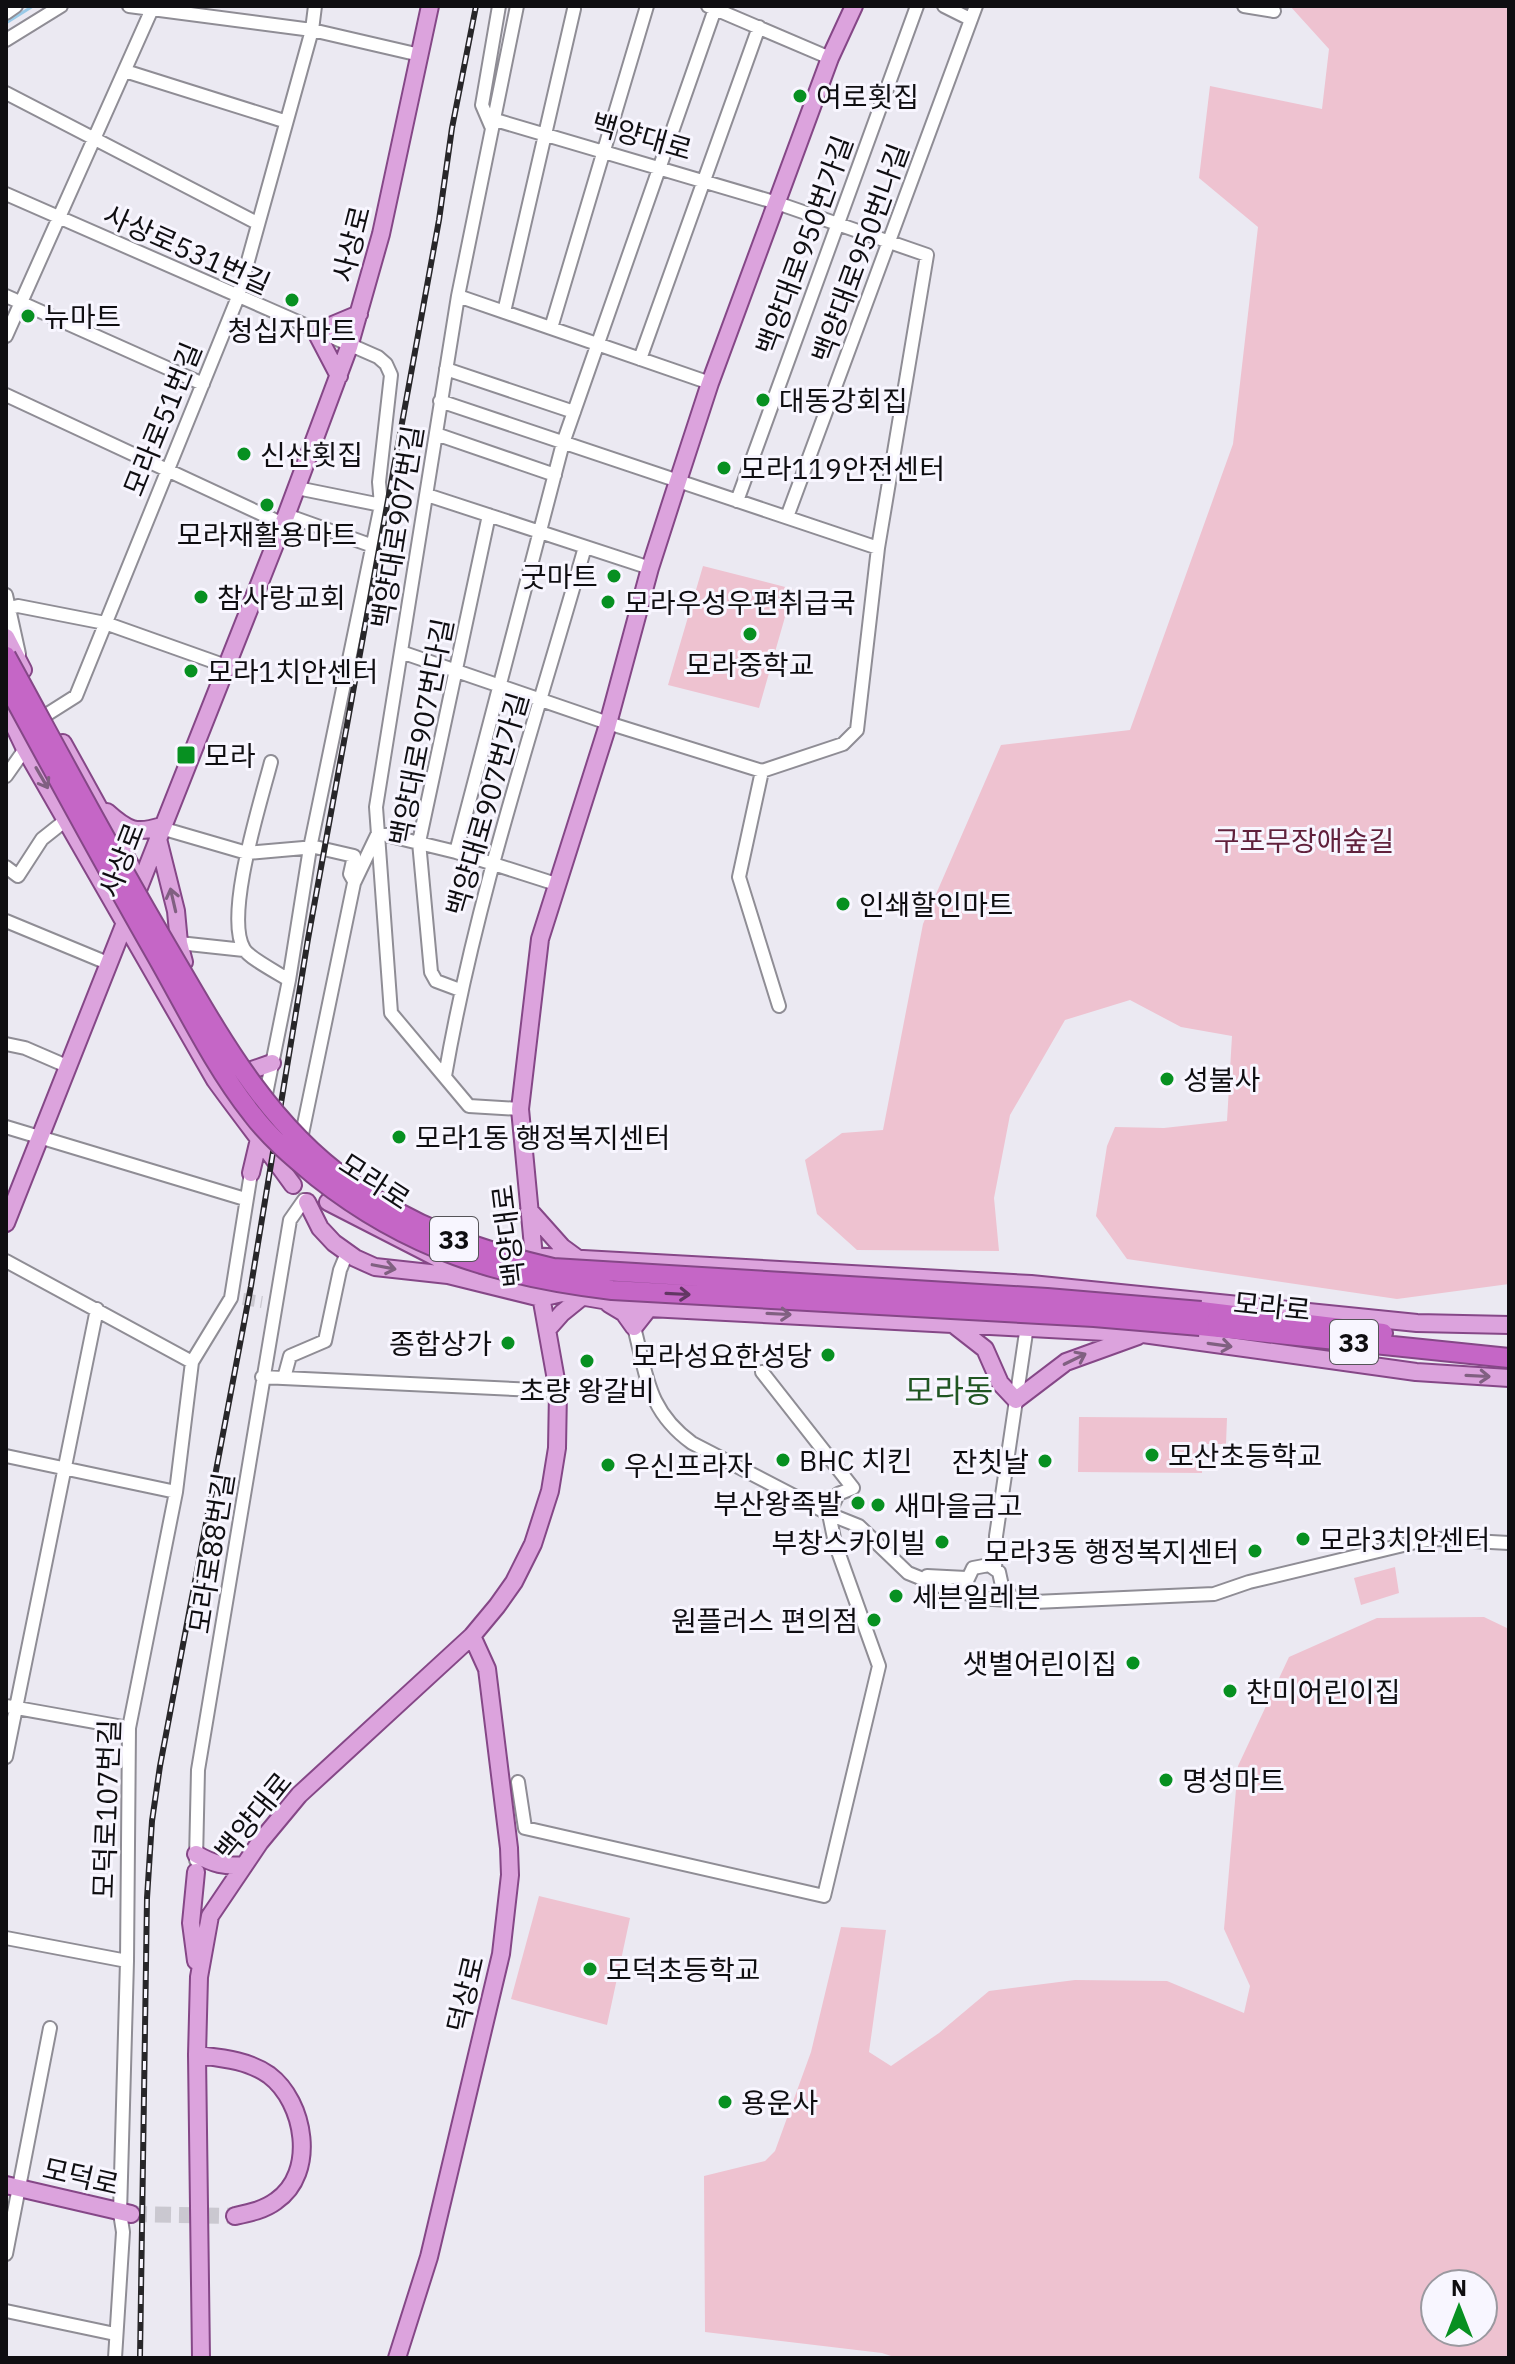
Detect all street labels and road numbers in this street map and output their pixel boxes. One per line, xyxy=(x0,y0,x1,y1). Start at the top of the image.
street label: 백양대로 xyxy=(587,104,697,168)
street label: 백양대로950번가길 xyxy=(747,130,861,360)
street label: 백양대로950번나길 xyxy=(803,138,917,368)
street label: 사상로531번길 xyxy=(98,196,276,302)
street label: 사상로 xyxy=(324,202,378,286)
street label: 모라로51번길 xyxy=(114,337,210,501)
street label: 백양대로907번길 xyxy=(363,423,431,631)
street label: 백양대로907번다길 xyxy=(381,615,461,849)
street label: 백양대로907번가길 xyxy=(437,688,537,920)
street label: 사상로 xyxy=(90,817,152,903)
street label: 모라로 xyxy=(333,1144,417,1218)
street label: 백양대로 xyxy=(483,1183,533,1289)
road number: 33 xyxy=(430,1217,478,1261)
street label: 모라로 xyxy=(1232,1284,1312,1328)
road number: 33 xyxy=(1330,1320,1378,1364)
street label: 모라로88번길 xyxy=(180,1470,242,1636)
street label: 모덕로107번길 xyxy=(84,1719,128,1899)
street label: 백양대로 xyxy=(206,1764,300,1868)
street label: 덕상로 xyxy=(438,1952,492,2036)
street label: 모덕로 xyxy=(39,2149,123,2203)

